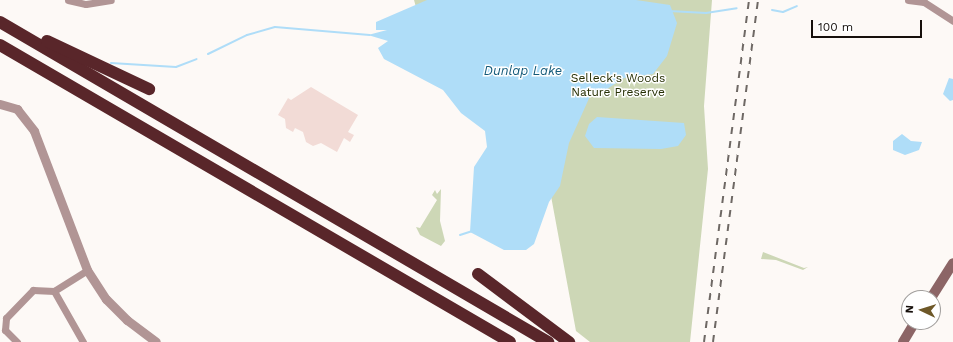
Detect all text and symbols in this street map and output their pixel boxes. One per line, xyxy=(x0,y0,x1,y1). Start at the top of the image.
scale bar xyxy=(813,12,924,38)
text: 100 m xyxy=(818,20,853,34)
water label: Dunlap Lake xyxy=(484,63,562,79)
park label: Selleck's Woods Nature Preserve xyxy=(571,72,665,100)
north arrow xyxy=(901,290,941,330)
text: N xyxy=(903,305,916,314)

